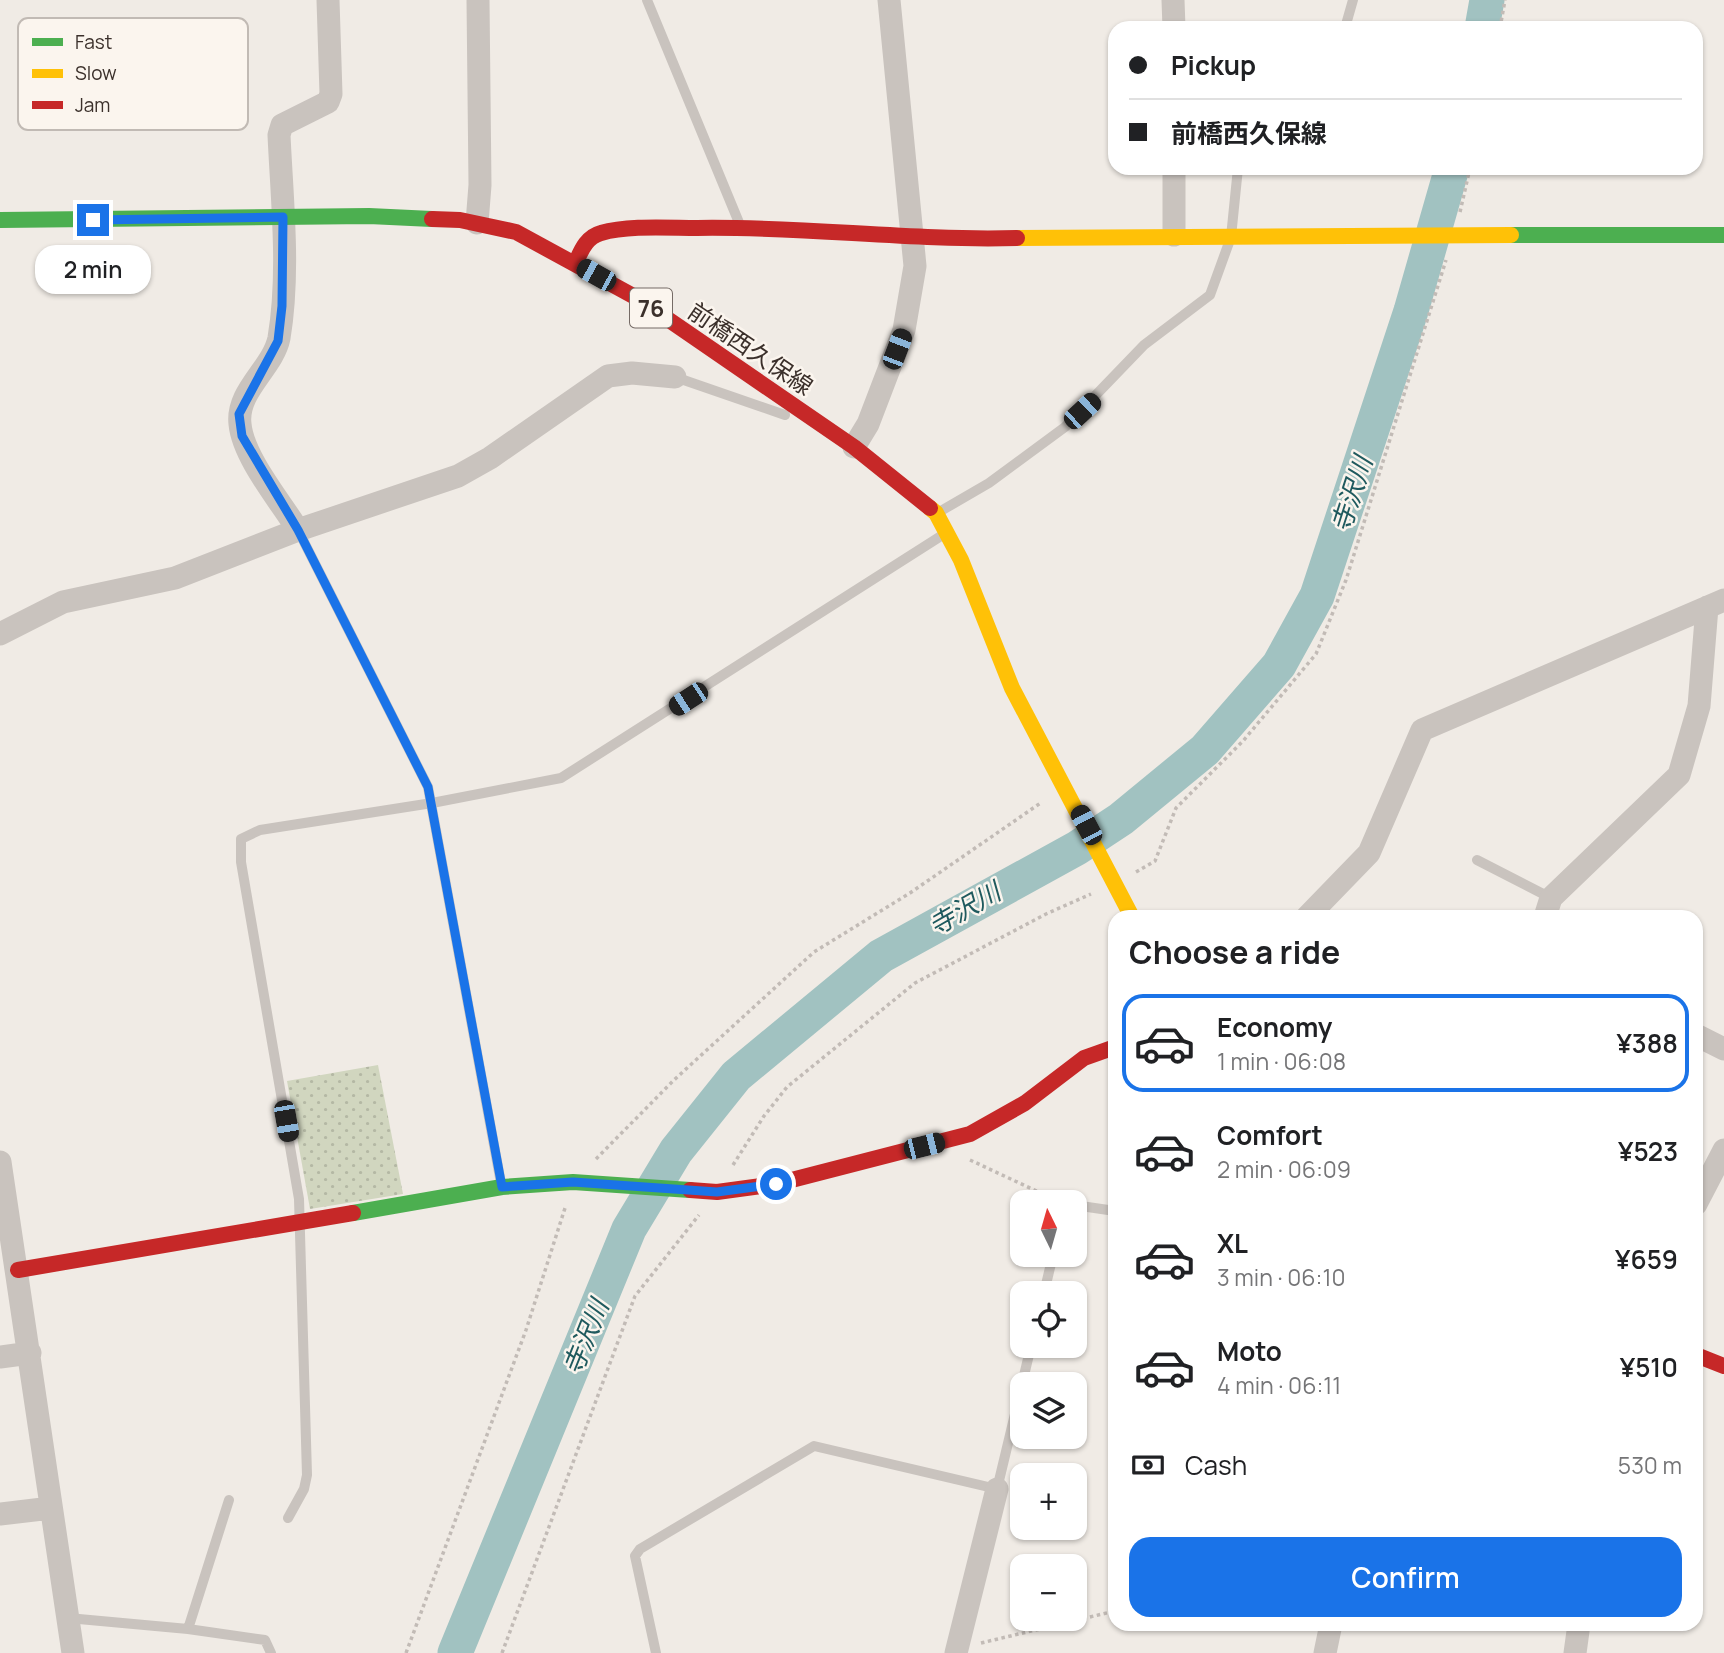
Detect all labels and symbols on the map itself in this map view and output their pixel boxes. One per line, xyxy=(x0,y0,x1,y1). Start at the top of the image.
legend xyxy=(18,18,248,130)
text: Fast xyxy=(75,29,112,55)
text: Slow xyxy=(75,60,117,86)
text: Jam xyxy=(75,92,110,118)
route end xyxy=(77,204,109,236)
callout: 2 min xyxy=(35,244,151,294)
car xyxy=(573,256,620,294)
road number: 76 xyxy=(630,288,672,328)
street label: 前橋西久保線 xyxy=(682,294,820,402)
car xyxy=(880,326,915,372)
car xyxy=(1060,389,1105,433)
water label: 寺沢川 xyxy=(1322,449,1381,537)
car xyxy=(665,679,712,719)
car xyxy=(1067,802,1106,848)
water label: 寺沢川 xyxy=(921,871,1009,943)
car xyxy=(273,1098,300,1144)
car xyxy=(902,1131,947,1161)
route start xyxy=(760,1168,792,1200)
north arrow xyxy=(1010,1190,1087,1267)
water label: 寺沢川 xyxy=(554,1291,617,1380)

